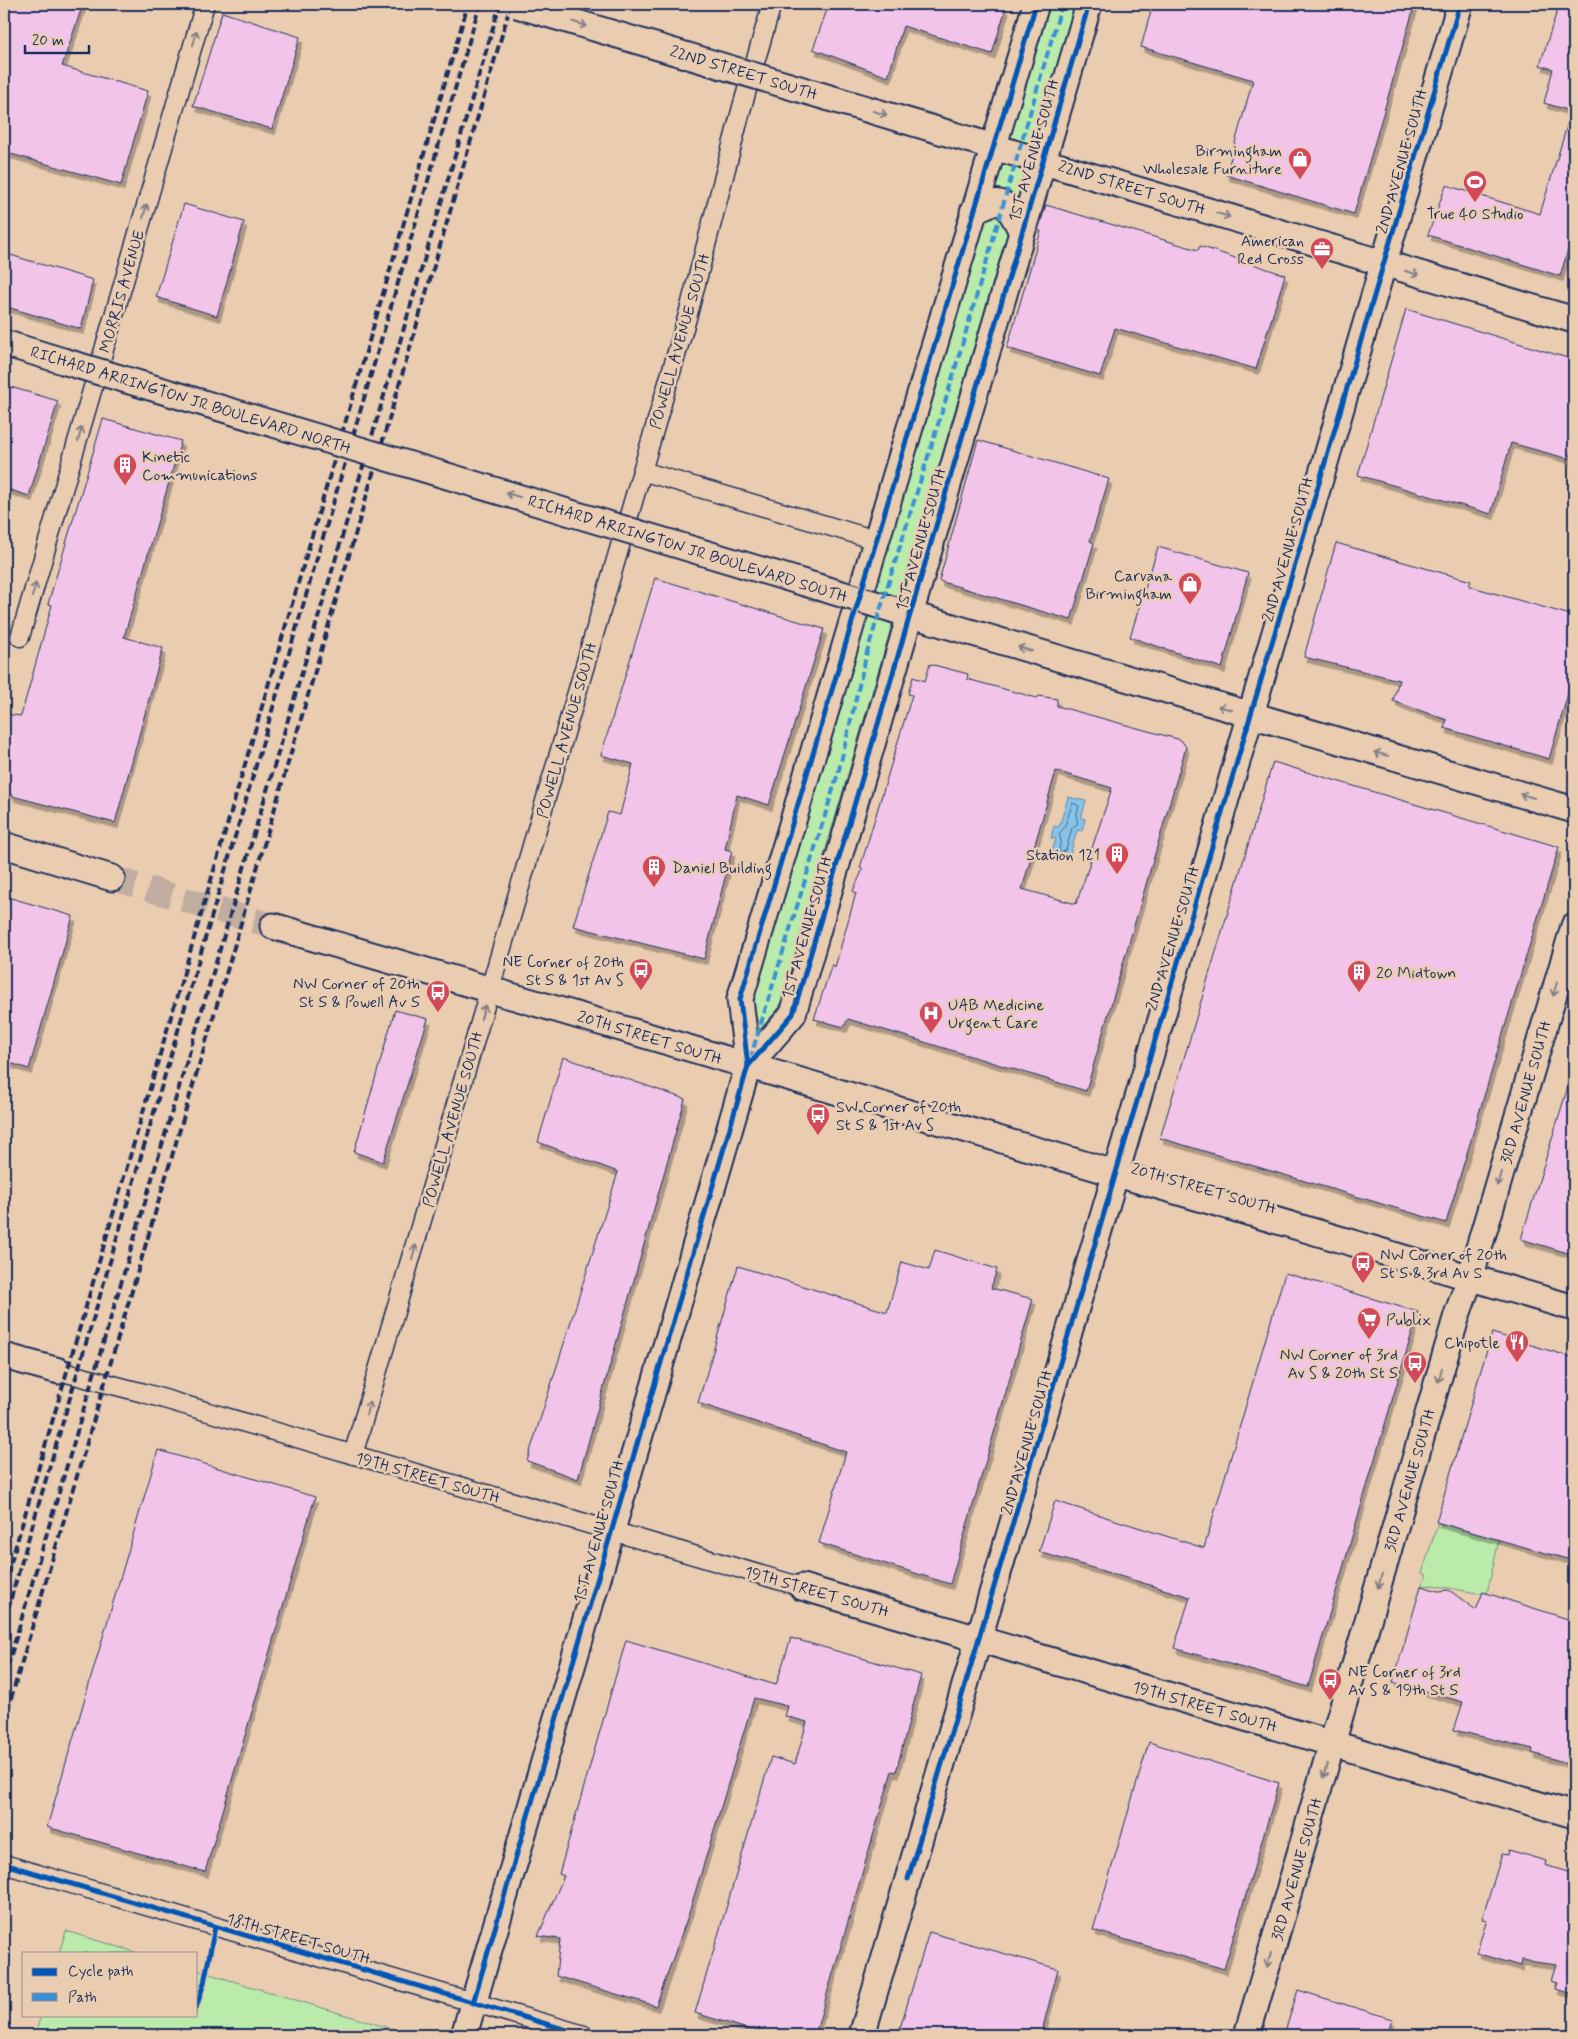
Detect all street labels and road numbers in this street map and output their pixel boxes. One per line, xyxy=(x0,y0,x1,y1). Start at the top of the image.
street label: 22ND STREET SOUTH xyxy=(667,41,820,106)
street label: 1ST AVENUE SOUTH xyxy=(1004,76,1065,224)
street label: 2ND AVENUE SOUTH xyxy=(1372,86,1433,236)
street label: 22ND STREET SOUTH xyxy=(1055,156,1208,221)
street label: MORRIS AVENUE xyxy=(95,228,150,355)
street label: POWELL AVENUE SOUTH xyxy=(645,250,716,432)
street label: RICHARD ARRINGTON JR BOULEVARD NORTH xyxy=(28,342,353,459)
street label: 1ST AVENUE SOUTH xyxy=(891,465,952,613)
street label: 2ND AVENUE SOUTH xyxy=(1258,474,1319,624)
street label: RICHARD ARRINGTON JR BOULEVARD SOUTH xyxy=(525,491,850,608)
street label: POWELL AVENUE SOUTH xyxy=(532,639,603,821)
street label: 1ST AVENUE SOUTH xyxy=(777,853,838,1001)
street label: 2ND AVENUE SOUTH xyxy=(1141,863,1206,1013)
street label: 20TH STREET SOUTH xyxy=(575,1006,725,1071)
street label: 3RD AVENUE SOUTH xyxy=(1496,1018,1557,1166)
street label: POWELL AVENUE SOUTH xyxy=(418,1028,489,1210)
street label: 20TH STREET SOUTH xyxy=(1129,1159,1279,1220)
street label: 2ND AVENUE SOUTH xyxy=(997,1367,1058,1517)
street label: 3RD AVENUE SOUTH xyxy=(1380,1406,1441,1554)
street label: 19TH STREET SOUTH xyxy=(353,1448,503,1509)
street label: 1ST AVENUE SOUTH xyxy=(569,1457,630,1605)
street label: 19TH STREET SOUTH xyxy=(742,1562,892,1623)
street label: 19TH STREET SOUTH xyxy=(1130,1677,1280,1738)
street label: 3RD AVENUE SOUTH xyxy=(1267,1795,1328,1943)
street label: 18TH STREET SOUTH xyxy=(224,1909,374,1970)

